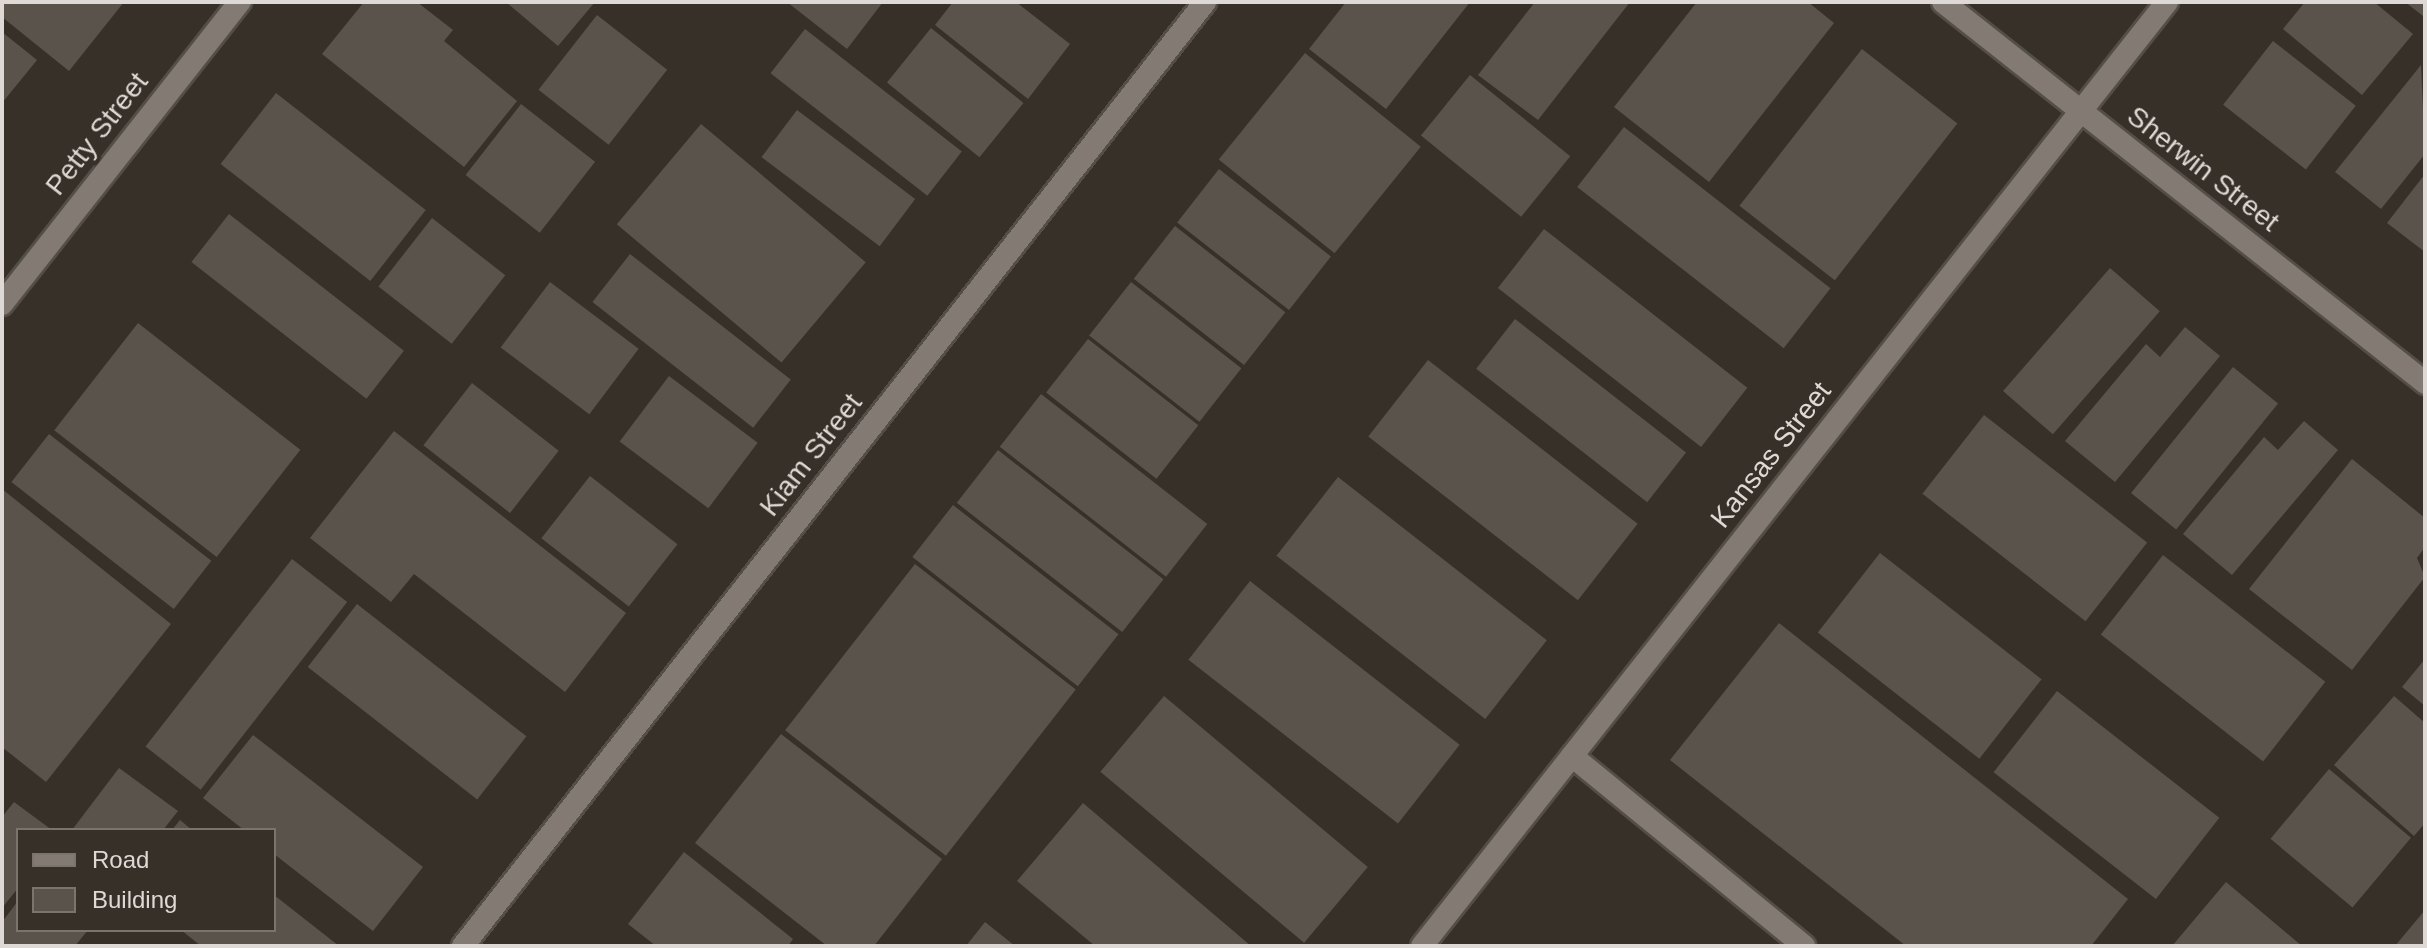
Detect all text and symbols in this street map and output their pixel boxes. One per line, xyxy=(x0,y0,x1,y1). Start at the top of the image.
street label: Petty Street xyxy=(39,66,155,202)
street label: Sherwin Street xyxy=(2120,99,2286,239)
street label: Kansas Street xyxy=(1704,375,1838,535)
street label: Kiam Street xyxy=(753,387,869,523)
legend xyxy=(16,828,276,932)
text: Road xyxy=(92,846,149,873)
text: Building xyxy=(92,886,177,913)

